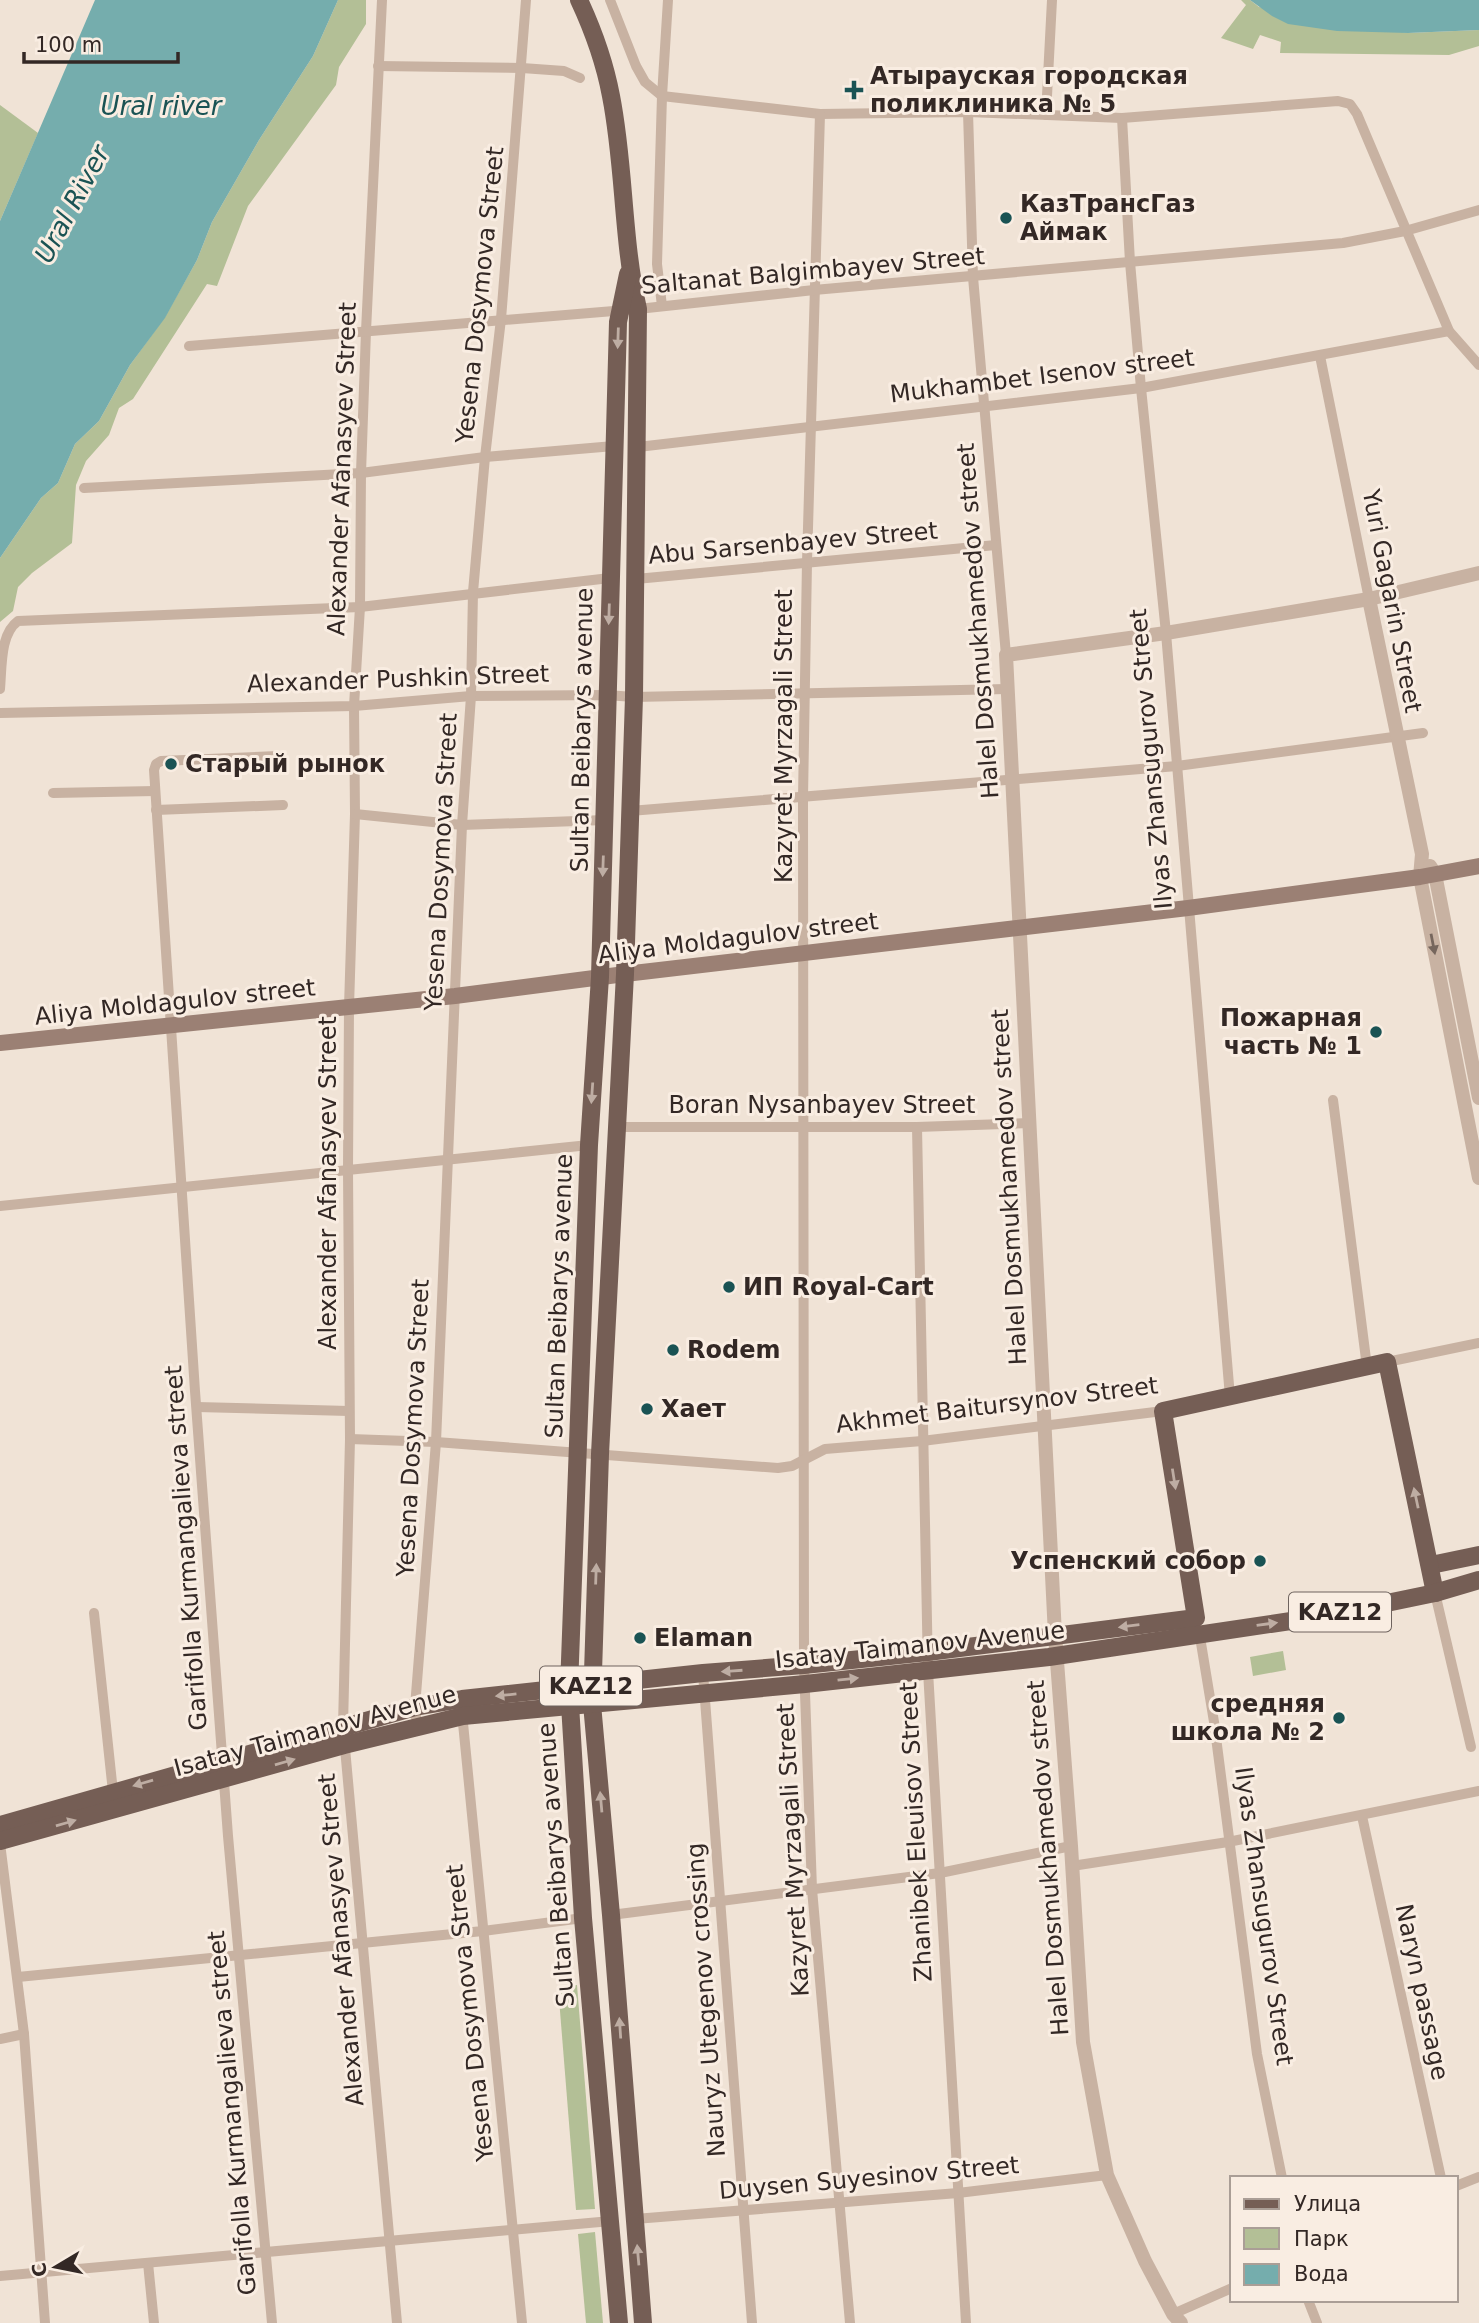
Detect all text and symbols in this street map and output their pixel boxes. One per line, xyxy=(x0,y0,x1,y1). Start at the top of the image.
scale bar xyxy=(24,21,178,65)
text: 100 m xyxy=(35,33,102,57)
place label: Атырауская городская поликлиника № 5 xyxy=(870,62,1188,118)
marker: Атырауская городская поликлиника № 5 xyxy=(844,80,864,100)
water label: Ural river xyxy=(100,91,224,121)
water label: Ural River xyxy=(29,138,116,268)
street label: Yesena Dosymova Street xyxy=(450,145,510,446)
place label: КазТрансГаз Аймак xyxy=(1020,190,1196,246)
marker: КазТрансГаз Аймак xyxy=(998,210,1014,226)
street label: Saltanat Balgimbayev Street xyxy=(640,242,986,300)
street label: Alexander Afanasyev Street xyxy=(322,302,362,636)
one-way arrow xyxy=(612,327,623,349)
street label: Mukhambet Isenov street xyxy=(888,343,1196,409)
street label: Halel Dosmukhamedov street xyxy=(952,442,1004,800)
street label: Yuri Gagarin Street xyxy=(1356,486,1427,715)
street label: Abu Sarsenbayev Street xyxy=(647,516,939,570)
street label: Sultan Beibarys avenue xyxy=(566,587,598,873)
street label: Kazyret Myrzagali Street xyxy=(770,589,798,883)
one-way arrow xyxy=(604,603,615,625)
street label: Ilyas Zhansugurov Street xyxy=(1124,608,1178,910)
street label: Alexander Pushkin Street xyxy=(246,660,550,698)
street label: Yesena Dosymova Street xyxy=(419,712,463,1013)
place label: Старый рынок xyxy=(185,750,385,778)
marker: Старый рынок xyxy=(163,756,179,772)
one-way arrow xyxy=(598,855,609,877)
street label: Aliya Moldagulov street xyxy=(596,907,880,969)
one-way arrow xyxy=(1428,933,1439,955)
street label: Aliya Moldagulov street xyxy=(33,973,317,1031)
place label: Пожарная часть № 1 xyxy=(1220,1004,1362,1060)
street label: Halel Dosmukhamedov street xyxy=(986,1008,1032,1366)
street label: Alexander Afanasyev Street xyxy=(314,1016,342,1350)
marker: Пожарная часть № 1 xyxy=(1368,1024,1384,1040)
one-way arrow xyxy=(586,1083,597,1105)
street label: Boran Nysanbayev Street xyxy=(669,1091,975,1119)
street label: Sultan Beibarys avenue xyxy=(540,1153,578,1439)
place label: ИП Royal-Cart xyxy=(743,1273,934,1301)
street label: Yesena Dosymova Street xyxy=(391,1278,435,1579)
marker: ИП Royal-Cart xyxy=(721,1279,737,1295)
place label: Rodem xyxy=(687,1336,780,1364)
marker: Rodem xyxy=(665,1342,681,1358)
street label: Garifolla Kurmangalieva street xyxy=(159,1365,213,1731)
street label: Akhmet Baitursynov Street xyxy=(834,1371,1160,1439)
place label: Хает xyxy=(661,1395,726,1423)
marker: Хает xyxy=(639,1401,655,1417)
one-way arrow xyxy=(1168,1468,1179,1490)
one-way arrow xyxy=(1411,1487,1422,1509)
place label: Успенский собор xyxy=(1010,1547,1246,1575)
marker: Успенский собор xyxy=(1252,1553,1268,1569)
one-way arrow xyxy=(590,1563,602,1585)
road number: KAZ12 xyxy=(1289,1592,1391,1632)
street label: Isatay Taimanov Avenue xyxy=(774,1616,1066,1674)
one-way arrow xyxy=(1256,1618,1278,1629)
one-way arrow xyxy=(1118,1621,1140,1632)
place label: Elaman xyxy=(654,1624,753,1652)
marker: Elaman xyxy=(632,1630,648,1646)
road number: KAZ12 xyxy=(540,1666,642,1706)
one-way arrow xyxy=(721,1666,743,1677)
one-way arrow xyxy=(837,1674,859,1685)
street label: Halel Dosmukhamedov street xyxy=(1022,1679,1074,2037)
street label: Isatay Taimanov Avenue xyxy=(171,1680,459,1782)
street label: Zhanibek Eleuisov Street xyxy=(894,1681,938,1983)
one-way arrow xyxy=(495,1689,517,1700)
place label: cредняя школа № 2 xyxy=(1171,1690,1325,1746)
street label: Kazyret Myrzagali Street xyxy=(771,1703,815,1997)
marker: cредняя школа № 2 xyxy=(1331,1710,1347,1726)
street label: Sultan Beibarys avenue xyxy=(532,1722,580,2008)
one-way arrow xyxy=(274,1756,296,1767)
street label: Ilyas Zhansugurov Street xyxy=(1229,1765,1299,2067)
street label: Alexander Afanasyev Street xyxy=(313,1772,369,2108)
one-way arrow xyxy=(132,1779,153,1789)
one-way arrow xyxy=(595,1790,606,1812)
one-way arrow xyxy=(55,1817,77,1828)
street label: Nauryz Utegenov crossing xyxy=(681,1842,731,2158)
street label: Yesena Dosymova Street xyxy=(440,1863,500,2164)
street label: Naryn passage xyxy=(1390,1901,1454,2083)
street label: Garifolla Kurmangalieva street xyxy=(202,1930,262,2296)
one-way arrow xyxy=(614,2017,625,2039)
street label: Duysen Suyesinov Street xyxy=(718,2151,1020,2205)
legend xyxy=(1230,2176,1458,2302)
text: Улица xyxy=(1294,2192,1361,2216)
text: Парк xyxy=(1294,2227,1349,2251)
north arrow xyxy=(21,2232,91,2302)
one-way arrow xyxy=(632,2244,643,2266)
text: С xyxy=(27,2261,51,2279)
text: Вода xyxy=(1294,2262,1349,2286)

